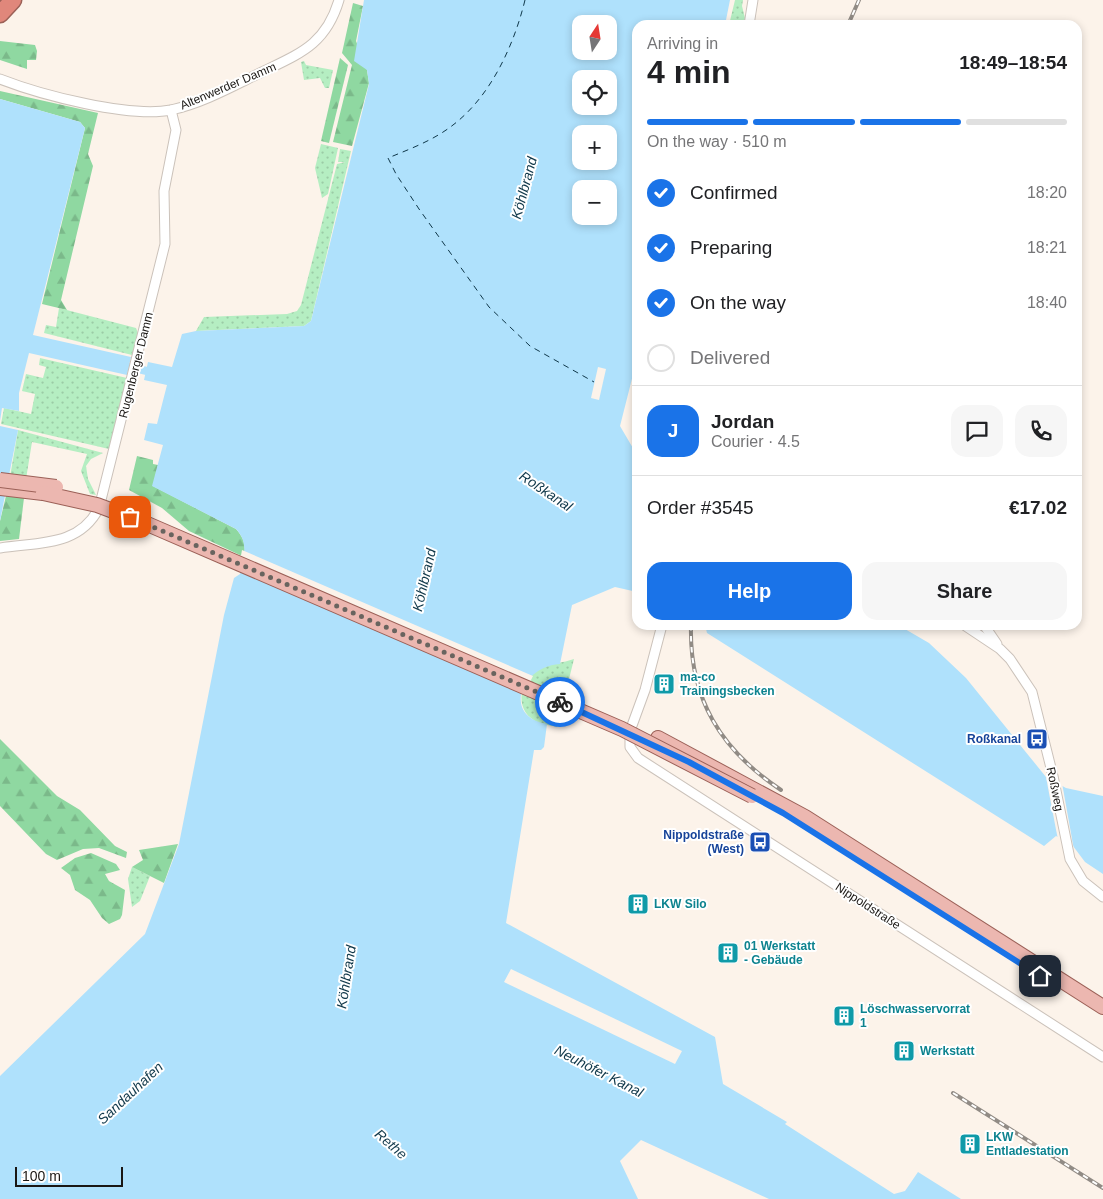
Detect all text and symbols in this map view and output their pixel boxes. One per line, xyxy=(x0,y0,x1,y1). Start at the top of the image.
north arrow xyxy=(572,15,618,60)
map controls xyxy=(572,15,617,225)
text: Arriving in xyxy=(647,35,718,52)
text: 18:49–18:54 xyxy=(959,52,1067,73)
text: 4 min xyxy=(647,54,731,90)
street label: Altenwerder Damm xyxy=(178,59,278,113)
button: locate xyxy=(572,70,617,115)
button: + xyxy=(572,125,617,170)
text: On the way · 510 m xyxy=(647,133,787,150)
water label: Köhlbrand xyxy=(508,154,540,221)
icon: check xyxy=(647,179,675,207)
button: − xyxy=(572,180,617,225)
text: Confirmed xyxy=(690,182,778,203)
text: 18:20 xyxy=(1027,184,1067,201)
icon: check xyxy=(647,234,675,262)
text: Preparing xyxy=(690,237,772,258)
text: 18:21 xyxy=(1027,239,1067,256)
icon: check xyxy=(647,289,675,317)
text: On the way xyxy=(690,292,786,313)
text: 18:40 xyxy=(1027,294,1067,311)
street label: Rugenberger Damm xyxy=(116,311,156,419)
text: Delivered xyxy=(690,347,770,368)
button: chat xyxy=(951,405,1003,457)
button: phone xyxy=(1015,405,1067,457)
text: Jordan xyxy=(711,411,774,432)
text: J xyxy=(668,420,678,441)
text: Courier · 4.5 xyxy=(711,433,800,450)
water label: Roßkanal xyxy=(517,468,576,515)
pin xyxy=(109,496,151,538)
text: Order #3545 xyxy=(647,497,754,518)
text: €17.02 xyxy=(1009,497,1067,518)
icon: bag xyxy=(116,503,144,531)
water label: Köhlbrand xyxy=(409,546,439,613)
button: Help xyxy=(647,562,852,620)
button: Share xyxy=(862,562,1067,620)
place label: ma-co Trainingsbecken xyxy=(680,670,775,698)
building icon: ma-co Trainingsbecken xyxy=(652,672,676,696)
courier xyxy=(535,677,585,727)
icon: bike xyxy=(546,688,574,716)
bus stop icon: Roßkanal xyxy=(1025,727,1049,751)
place label: Roßkanal xyxy=(967,732,1021,746)
street label: Roßweg xyxy=(1044,766,1066,812)
place label: Nippoldstraße (West) xyxy=(663,828,744,856)
bus stop icon: Nippoldstraße (West) xyxy=(748,830,772,854)
street label: Nippoldstraße xyxy=(833,880,903,932)
building icon: LKW Silo xyxy=(626,892,650,916)
place label: LKW Silo xyxy=(654,897,707,911)
place label: 01 Werkstatt - Gebäude xyxy=(744,939,815,967)
building icon: 01 Werkstatt - Gebäude xyxy=(716,941,740,965)
water label: Köhlbrand xyxy=(333,943,359,1010)
pin xyxy=(1019,955,1061,997)
icon: home xyxy=(1026,962,1054,990)
place label: Löschwasservorrat 1 xyxy=(860,1002,970,1030)
building icon: Löschwasservorrat 1 xyxy=(832,1004,856,1028)
building icon: Werkstatt xyxy=(892,1039,916,1063)
water label: Neuhöfer Kanal xyxy=(552,1042,647,1101)
place label: Werkstatt xyxy=(920,1044,974,1058)
water label: Sandauhafen xyxy=(94,1059,166,1127)
water label: Rethe xyxy=(372,1126,411,1162)
place label: LKW Entladestation xyxy=(986,1130,1069,1158)
building icon: LKW Entladestation xyxy=(958,1132,982,1156)
scale bar xyxy=(15,1164,122,1187)
text: 100 m xyxy=(22,1168,61,1184)

